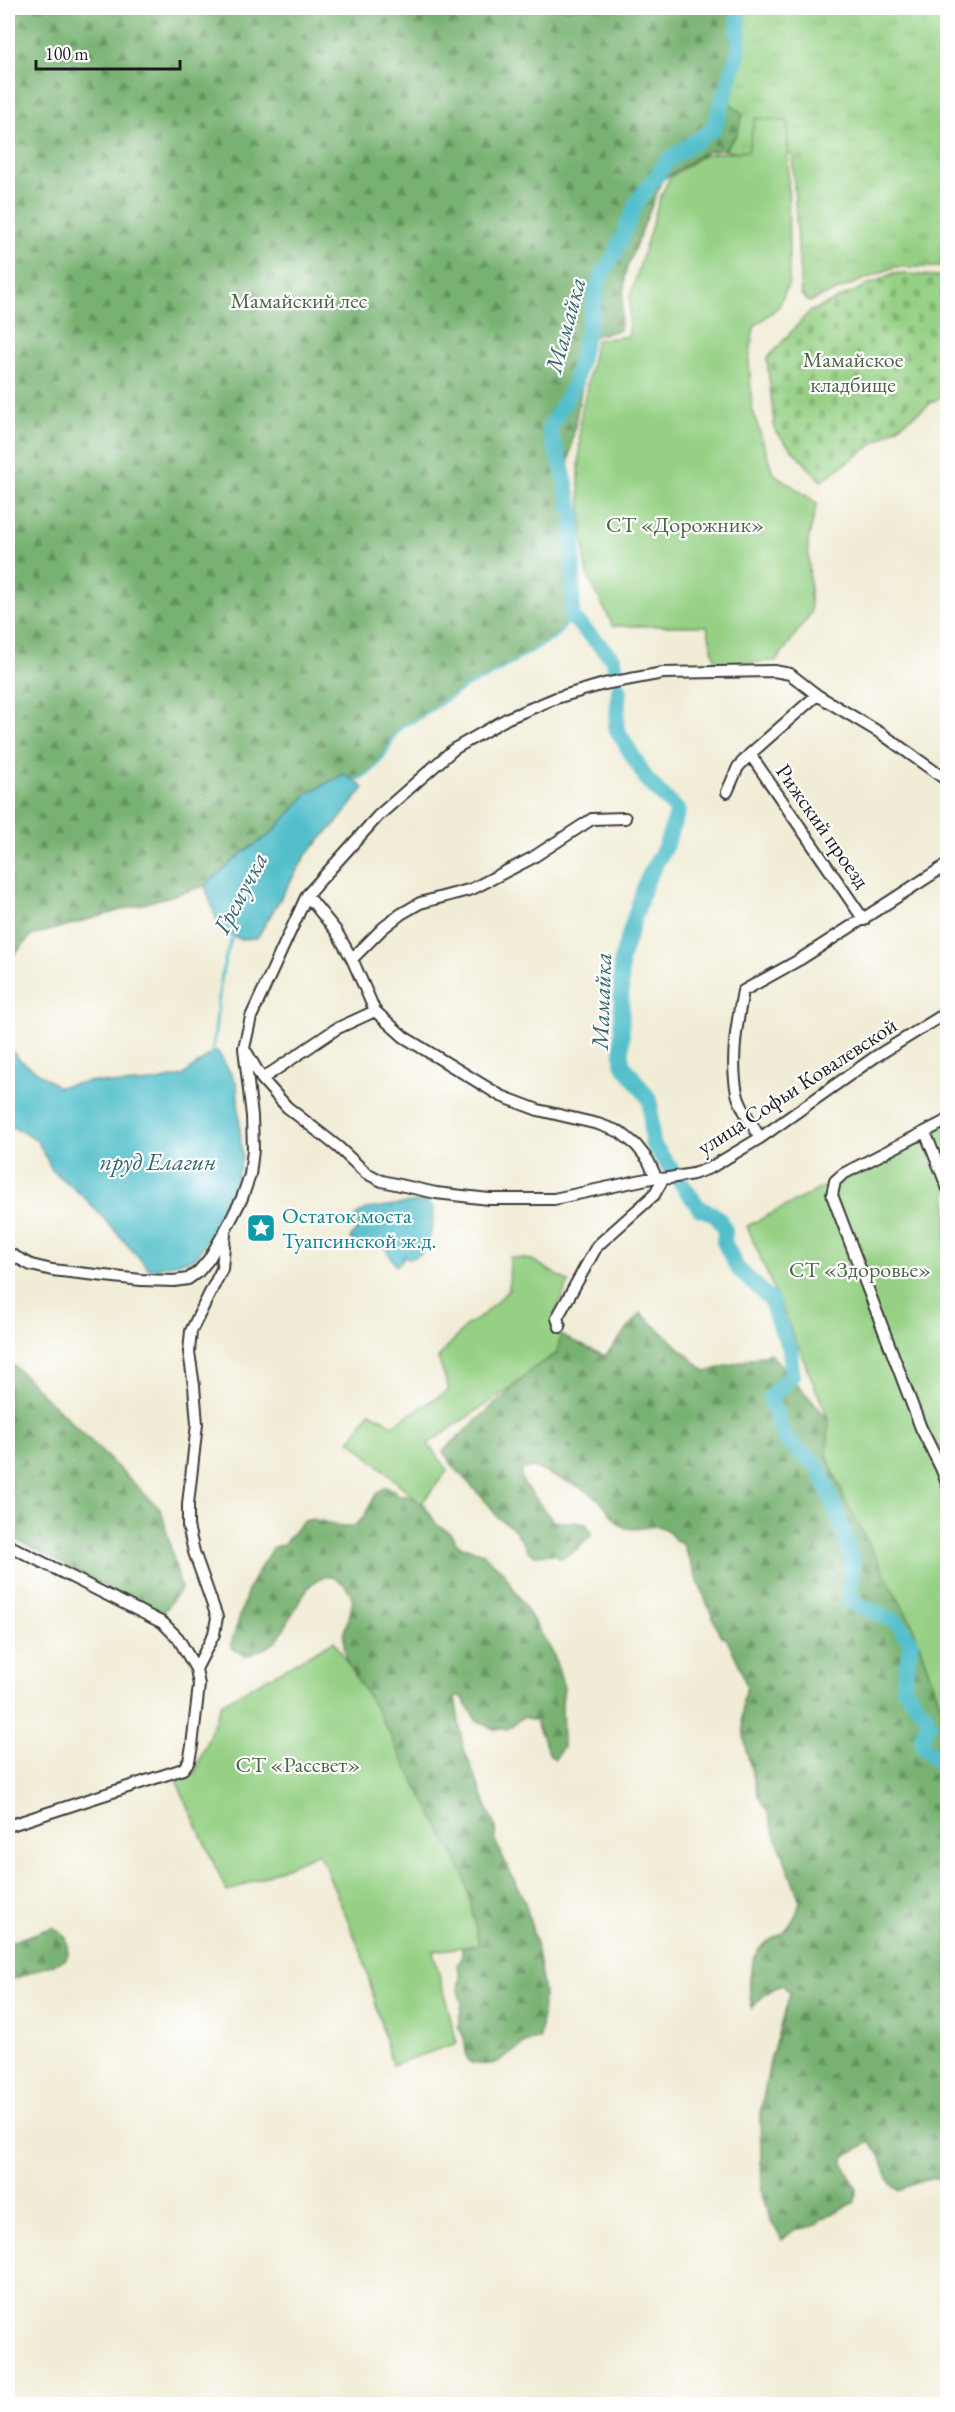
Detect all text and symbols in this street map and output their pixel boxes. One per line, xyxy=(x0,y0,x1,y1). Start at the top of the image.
scale bar xyxy=(36,33,180,71)
text: 100 m xyxy=(45,42,89,65)
water label: Мамайка xyxy=(537,274,593,378)
park label: Мамайский лес xyxy=(231,286,368,315)
park label: Мамайское кладбище xyxy=(803,345,904,399)
park label: СТ «Дорожник» xyxy=(606,510,764,539)
street label: Рижский проезд xyxy=(769,758,877,894)
water label: Гремучка xyxy=(205,847,274,940)
water label: Мамайка xyxy=(584,952,618,1052)
street label: улица Софьи Ковалевской xyxy=(692,1010,903,1161)
water label: пруд Елагин xyxy=(100,1146,216,1177)
place label: Остаток моста Туапсинской ж.д. xyxy=(282,1201,437,1255)
place icon: Остаток моста Туапсинской ж.д. xyxy=(245,1212,277,1244)
park label: СТ «Здоровье» xyxy=(789,1255,931,1284)
park label: СТ «Рассвет» xyxy=(236,1750,360,1779)

